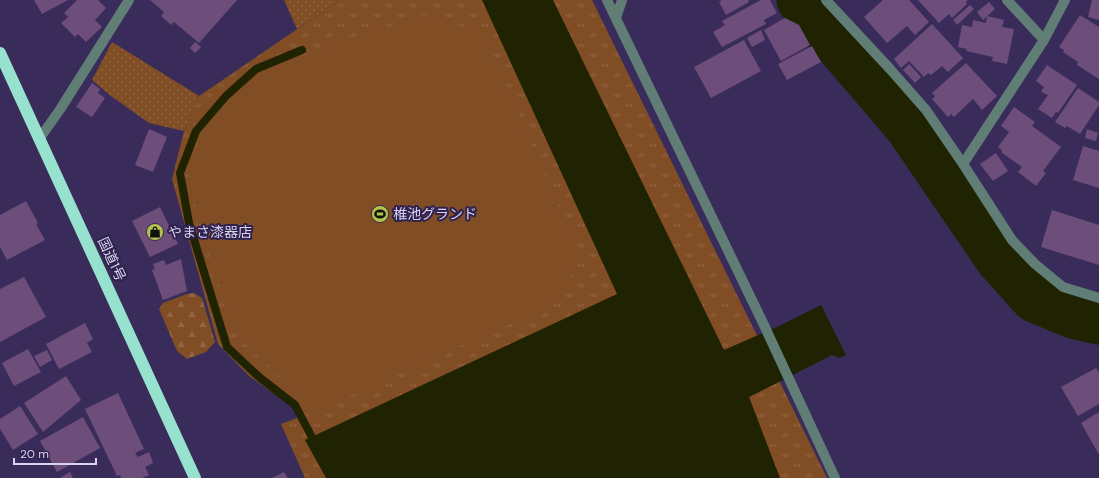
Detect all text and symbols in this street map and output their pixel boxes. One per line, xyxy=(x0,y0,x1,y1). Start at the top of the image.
sports icon: 椎池グランド xyxy=(370,204,390,224)
place label: 椎池グランド xyxy=(393,205,477,223)
shop icon: やまさ漆器店 xyxy=(145,222,165,242)
place label: やまさ漆器店 xyxy=(168,223,252,241)
street label: 国道1号 xyxy=(94,234,130,284)
scale bar xyxy=(14,440,96,466)
text: 20 m xyxy=(20,446,49,462)

